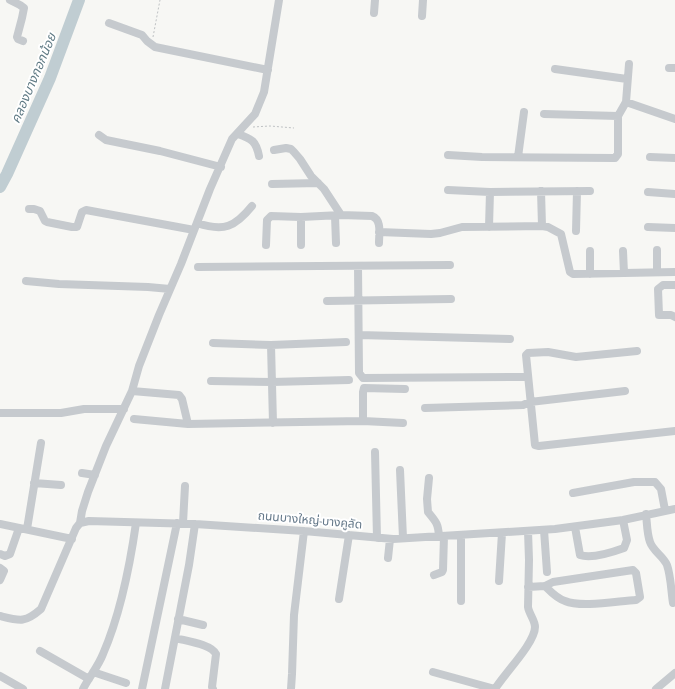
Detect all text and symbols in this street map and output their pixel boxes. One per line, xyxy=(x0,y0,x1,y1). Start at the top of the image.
water label: คลองบางกอกน้อย xyxy=(6,29,61,126)
street label: ถนนบางใหญ่-บางคูลัด xyxy=(257,506,363,534)

